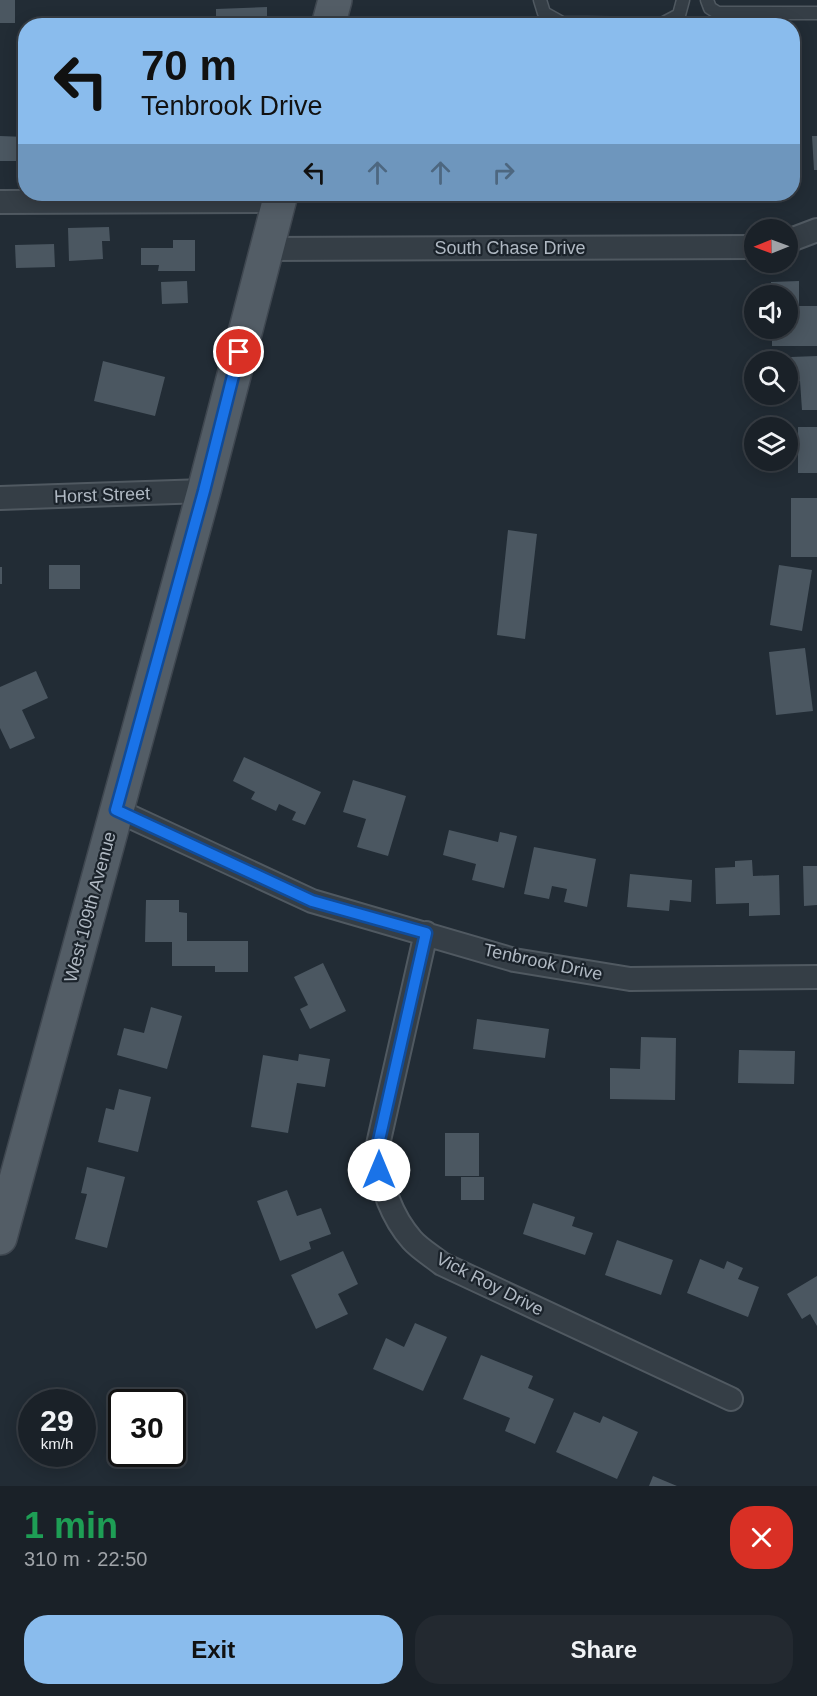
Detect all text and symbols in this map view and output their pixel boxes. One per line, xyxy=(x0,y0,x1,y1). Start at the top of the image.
icon: left xyxy=(42,42,120,120)
text: 70 m xyxy=(141,42,237,89)
text: Tenbrook Drive xyxy=(141,91,323,121)
icon: left xyxy=(298,156,331,189)
icon: ahead xyxy=(361,156,394,189)
icon: ahead xyxy=(424,156,457,189)
icon: right xyxy=(487,156,520,189)
north arrow xyxy=(744,219,798,273)
map controls xyxy=(744,219,798,471)
street label: South Chase Drive xyxy=(434,238,586,258)
button: sound xyxy=(744,285,798,339)
pin xyxy=(213,326,264,377)
icon: arrive xyxy=(222,335,255,368)
button: search xyxy=(744,351,798,405)
button: layers xyxy=(744,417,798,471)
street label: Horst Street xyxy=(54,483,150,507)
street label: West 109th Avenue xyxy=(60,829,120,985)
street label: Tenbrook Drive xyxy=(482,940,604,984)
position arrow xyxy=(347,1138,411,1202)
street label: Vick Roy Drive xyxy=(433,1248,547,1320)
speed limit sign: 30 xyxy=(108,1389,186,1467)
text: 29 xyxy=(40,1404,74,1437)
text: km/h xyxy=(41,1435,73,1452)
text: 1 min xyxy=(24,1505,118,1546)
button: close xyxy=(730,1506,793,1569)
text: 310 m · 22:50 xyxy=(24,1548,147,1570)
button: Exit xyxy=(24,1615,403,1684)
button: Share xyxy=(415,1615,793,1684)

